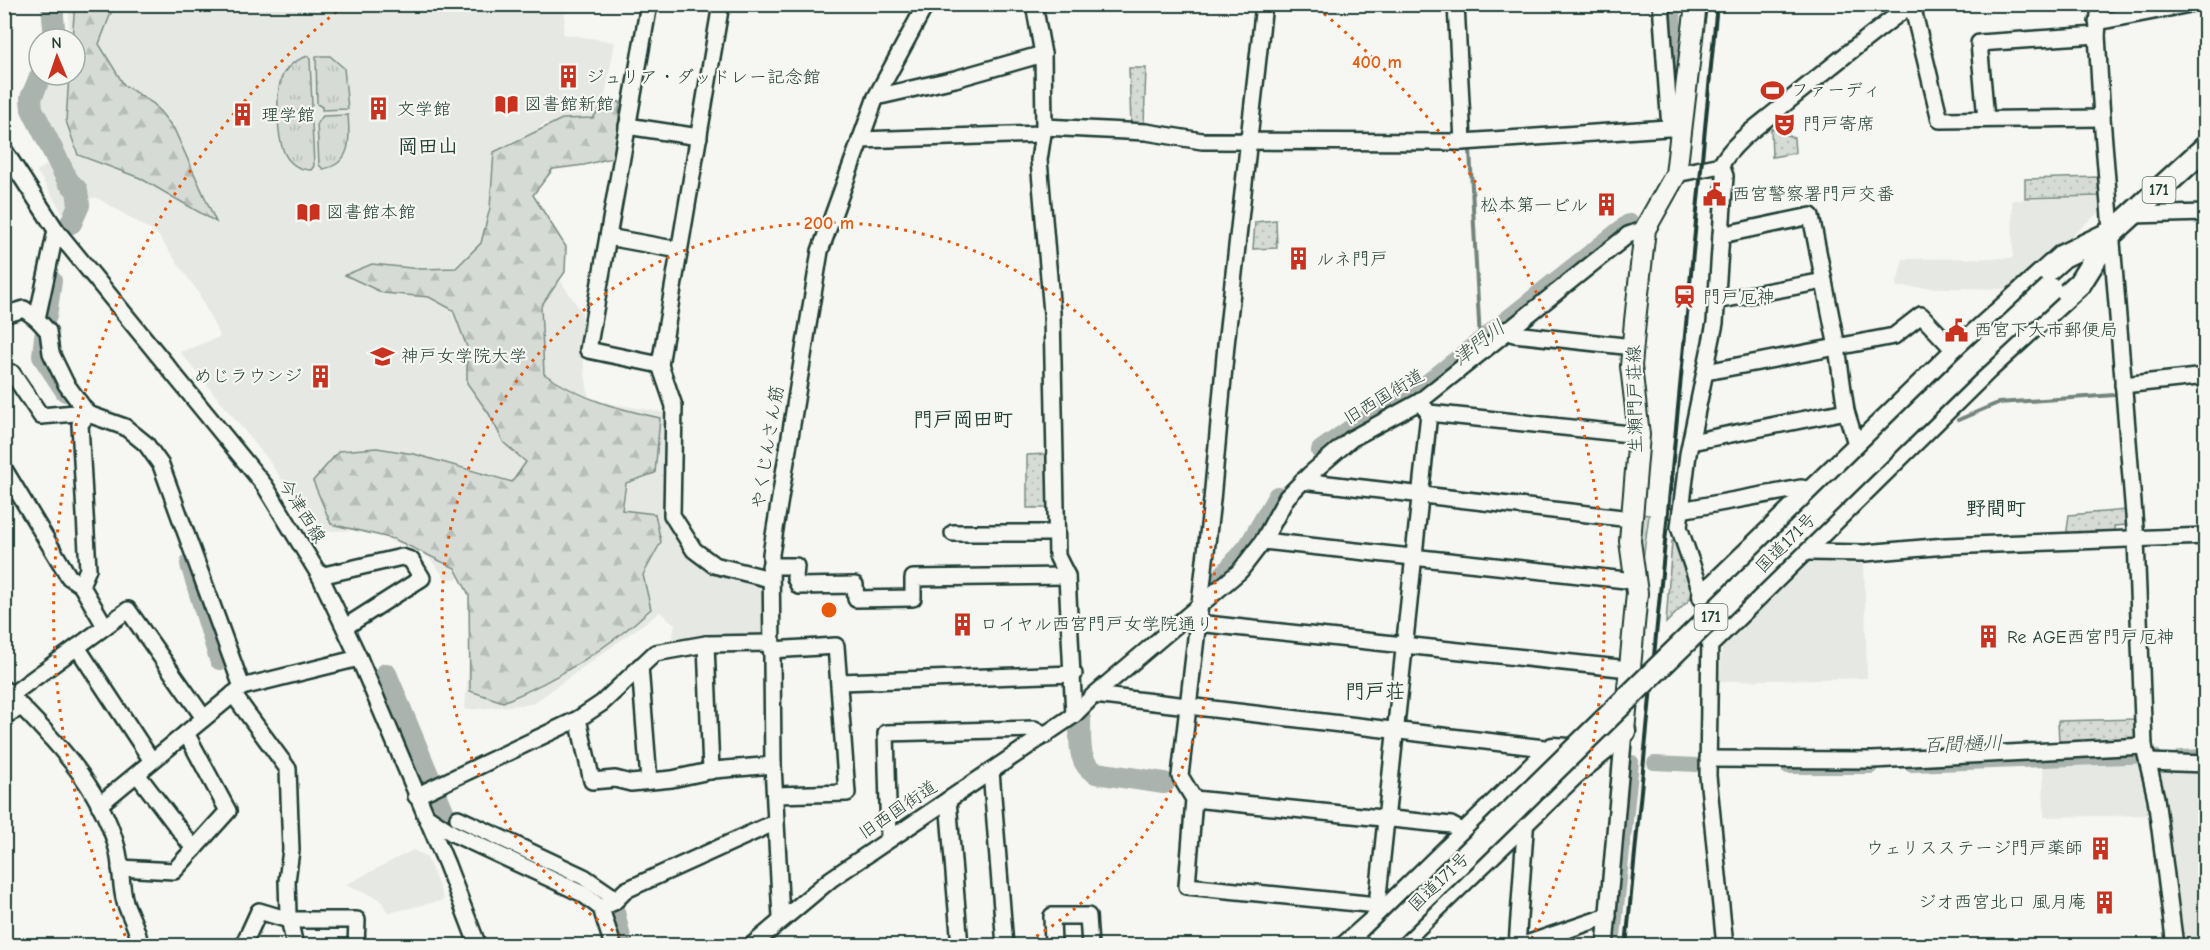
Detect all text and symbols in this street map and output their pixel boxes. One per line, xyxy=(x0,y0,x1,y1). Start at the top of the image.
north arrow xyxy=(27,27,87,87)
text: N xyxy=(51,34,62,52)
text: 400 m xyxy=(1352,52,1402,73)
building icon: ジュリア・ダッドレー記念館 xyxy=(555,64,581,90)
place label: ジュリア・ダッドレー記念館 xyxy=(586,67,821,88)
sports icon: ファーディ xyxy=(1760,77,1786,103)
place label: ファーディ xyxy=(1791,80,1881,101)
library icon: 図書館新館 xyxy=(493,91,519,117)
place label: 図書館新館 xyxy=(524,94,614,115)
building icon: 文学館 xyxy=(366,96,392,122)
place label: 文学館 xyxy=(397,99,451,120)
building icon: 理学館 xyxy=(230,102,256,128)
place label: 理学館 xyxy=(261,105,315,126)
theatre icon: 門戸寄席 xyxy=(1772,111,1798,137)
place label: 門戸寄席 xyxy=(1803,114,1875,135)
district label: 岡田山 xyxy=(398,135,458,158)
road number: 171 xyxy=(2142,177,2176,203)
public building icon: 西宮警察署門戸交番 xyxy=(1701,181,1727,207)
place label: 西宮警察署門戸交番 xyxy=(1732,184,1894,205)
building icon: 松本第一ビル xyxy=(1593,192,1619,218)
place label: 松本第一ビル xyxy=(1480,195,1588,216)
library icon: 図書館本館 xyxy=(295,199,321,225)
place label: 図書館本館 xyxy=(326,202,416,223)
text: 200 m xyxy=(804,213,854,234)
building icon: ルネ門戸 xyxy=(1285,246,1311,272)
place label: ルネ門戸 xyxy=(1316,249,1388,270)
station icon: 門戸厄神 xyxy=(1672,284,1698,310)
place label: 門戸厄神 xyxy=(1703,287,1775,308)
water label: 津門川 xyxy=(1448,315,1510,371)
public building icon: 西宮下大市郵便局 xyxy=(1943,317,1969,343)
place label: 西宮下大市郵便局 xyxy=(1974,320,2118,341)
school or university icon: 神戸女学院大学 xyxy=(370,343,396,369)
street label: 生瀬門戸荘線 xyxy=(1624,345,1646,453)
place label: 神戸女学院大学 xyxy=(401,346,527,367)
building icon: めじラウンジ xyxy=(307,363,333,389)
street label: 旧西国街道 xyxy=(1340,365,1428,429)
place label: めじラウンジ xyxy=(194,366,302,387)
street label: やくじんさん筋 xyxy=(748,384,788,510)
district label: 門戸岡田町 xyxy=(913,408,1013,431)
street label: 今津西線 xyxy=(274,475,330,547)
district label: 野間町 xyxy=(1966,497,2026,520)
street label: 国道171号 xyxy=(1751,508,1821,578)
centre of rings xyxy=(819,600,839,620)
road number: 171 xyxy=(1694,604,1728,630)
building icon: ロイヤル西宮門戸女学院通り xyxy=(949,611,975,637)
place label: ロイヤル西宮門戸女学院通り xyxy=(980,614,1214,635)
building icon: Re AGE西宮門戸厄神 xyxy=(1976,624,2002,650)
place label: Re AGE西宮門戸厄神 xyxy=(2007,627,2175,648)
district label: 門戸荘 xyxy=(1345,680,1405,703)
water label: 百間樋川 xyxy=(1923,731,2003,757)
street label: 旧西国街道 xyxy=(855,776,941,844)
building icon: ウェリスステージ門戸薬師 xyxy=(2088,835,2114,861)
place label: ウェリスステージ門戸薬師 xyxy=(1866,838,2083,859)
street label: 国道171号 xyxy=(1404,848,1474,916)
building icon: ジオ西宮北口 風月庵 xyxy=(2091,889,2117,915)
place label: ジオ西宮北口 風月庵 xyxy=(1918,892,2086,913)

